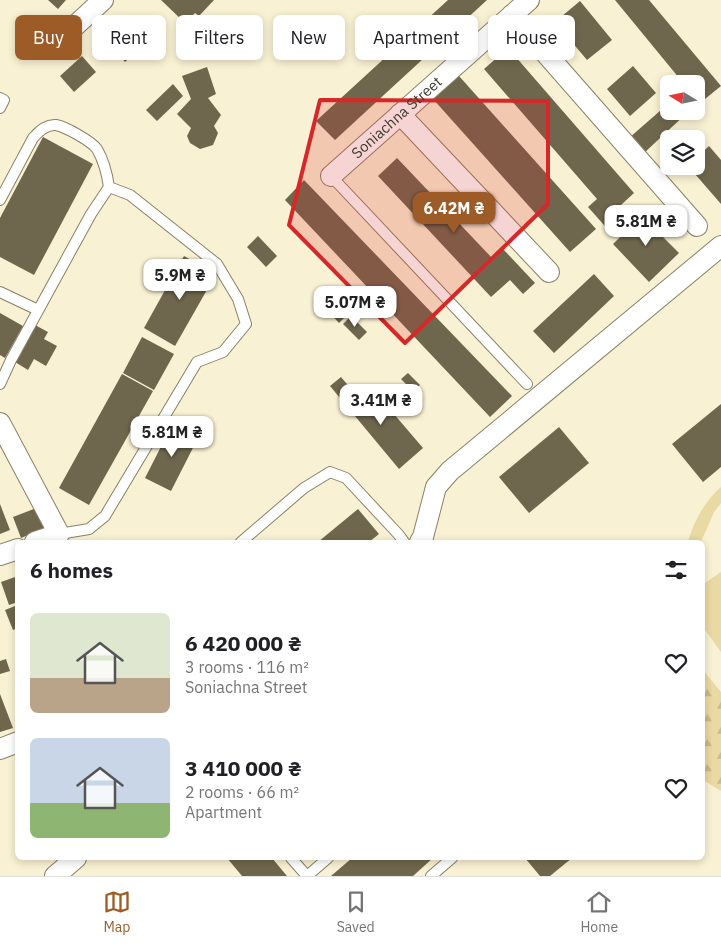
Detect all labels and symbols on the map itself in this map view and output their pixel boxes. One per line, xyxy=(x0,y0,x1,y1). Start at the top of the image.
street label: Soniachna Street xyxy=(347,72,446,162)
north arrow xyxy=(660,75,705,120)
pin: 6.42M ₴ xyxy=(408,192,500,234)
pin: 5.81M ₴ xyxy=(600,204,692,247)
pin: 5.9M ₴ xyxy=(139,258,221,301)
pin: 5.07M ₴ xyxy=(309,286,401,328)
pin: 3.41M ₴ xyxy=(335,384,427,426)
pin: 5.81M ₴ xyxy=(126,416,218,458)

